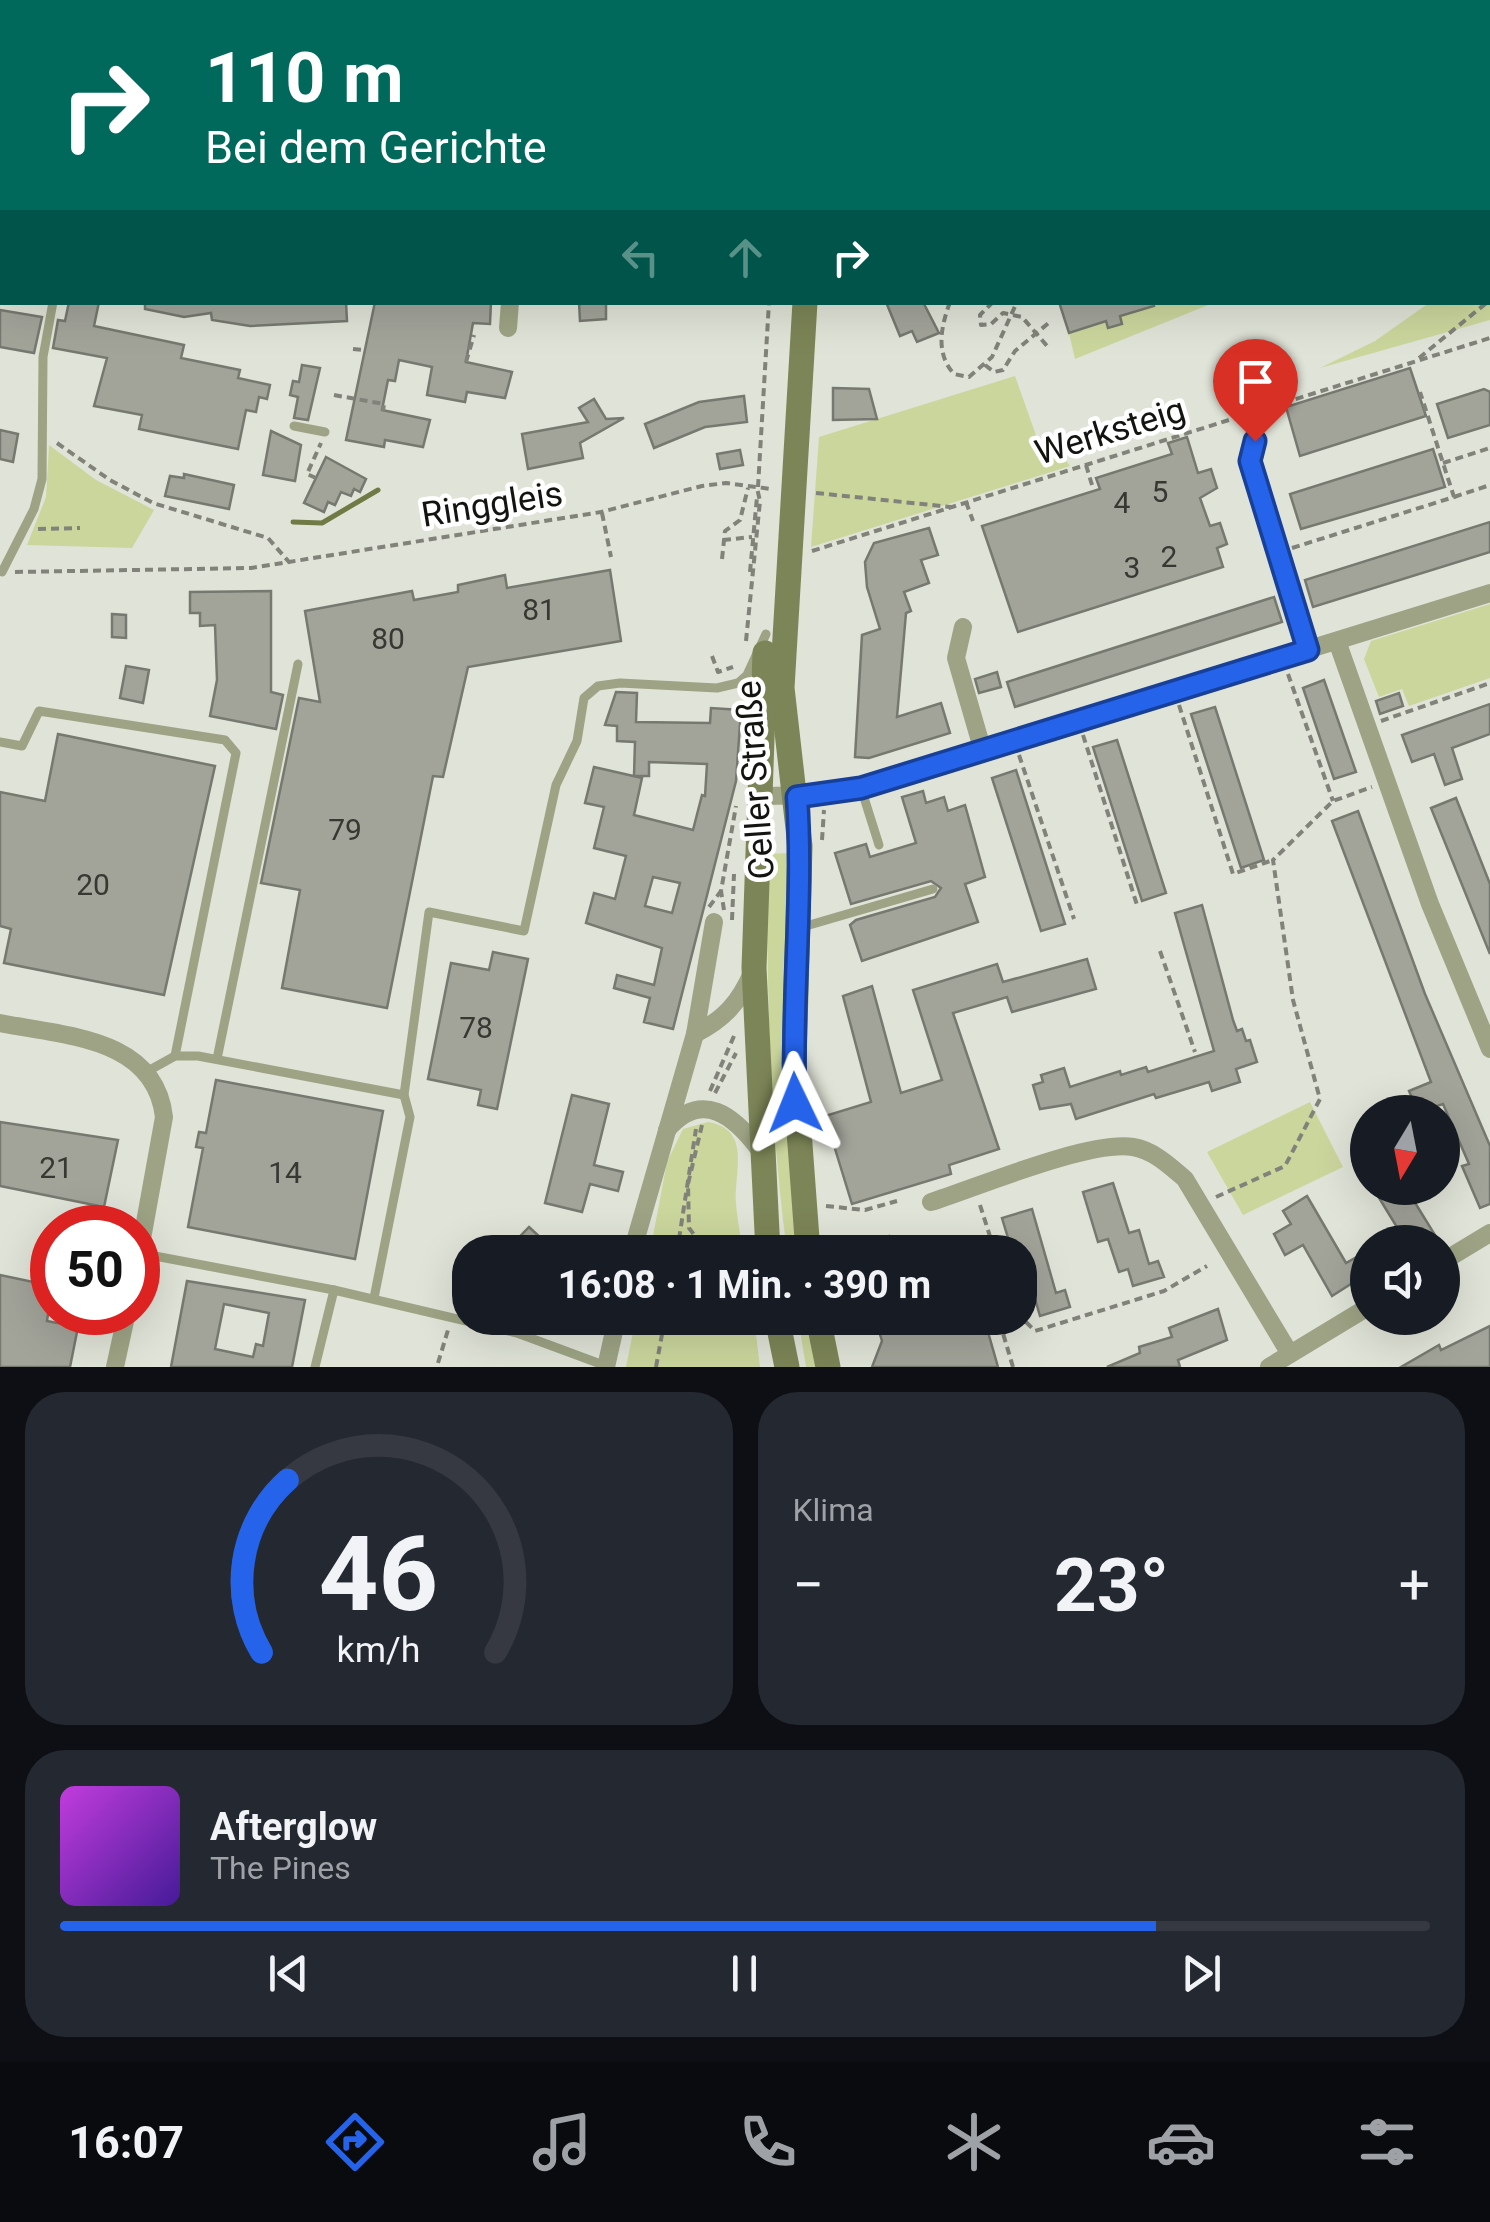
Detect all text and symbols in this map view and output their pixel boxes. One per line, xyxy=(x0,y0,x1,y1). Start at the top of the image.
text: 110 m xyxy=(205,37,404,119)
icon: right xyxy=(40,40,170,170)
text: Bei dem Gerichte xyxy=(205,121,547,174)
icon: left xyxy=(613,230,668,285)
icon: ahead xyxy=(718,230,773,285)
icon: right xyxy=(823,230,878,285)
pin xyxy=(1213,339,1298,442)
icon: arrive xyxy=(1228,354,1283,409)
street label: Werksteig xyxy=(1030,389,1190,474)
street label: Ringgleis xyxy=(419,473,566,536)
house number: 5 xyxy=(1152,474,1168,509)
house number: 4 xyxy=(1114,485,1131,520)
house number: 2 xyxy=(1161,539,1177,574)
house number: 3 xyxy=(1124,550,1140,585)
house number: 81 xyxy=(522,592,556,627)
house number: 80 xyxy=(371,621,405,656)
street label: Celler Straße xyxy=(728,679,783,881)
house number: 79 xyxy=(328,812,362,847)
house number: 20 xyxy=(76,867,110,902)
house number: 78 xyxy=(459,1010,493,1045)
position arrow xyxy=(743,1051,847,1155)
north arrow xyxy=(1350,1095,1460,1205)
map controls xyxy=(1350,1095,1460,1335)
house number: 21 xyxy=(39,1150,73,1185)
house number: 14 xyxy=(268,1155,302,1190)
speed limit sign: 50 xyxy=(30,1205,160,1335)
button: sound xyxy=(1350,1225,1460,1335)
text: 16:08 · 1 Min. · 390 m xyxy=(558,1263,931,1307)
text: Klima xyxy=(793,1491,874,1529)
text: 46 xyxy=(319,1514,438,1635)
text: 23° xyxy=(1054,1541,1169,1629)
text: − xyxy=(793,1553,824,1617)
text: + xyxy=(1399,1553,1430,1617)
text: km/h xyxy=(337,1629,421,1671)
text: Afterglow xyxy=(210,1805,377,1849)
text: The Pines xyxy=(210,1849,351,1887)
icon: previous xyxy=(261,1946,316,2001)
icon: pause xyxy=(717,1946,772,2001)
icon: next xyxy=(1174,1946,1229,2001)
icon: directions xyxy=(320,2107,390,2177)
icon: music xyxy=(527,2107,597,2177)
icon: phone xyxy=(733,2107,803,2177)
icon: climate xyxy=(939,2107,1009,2177)
icon: car xyxy=(1146,2107,1216,2177)
icon: filters xyxy=(1352,2107,1422,2177)
text: 16:07 xyxy=(68,2116,184,2169)

